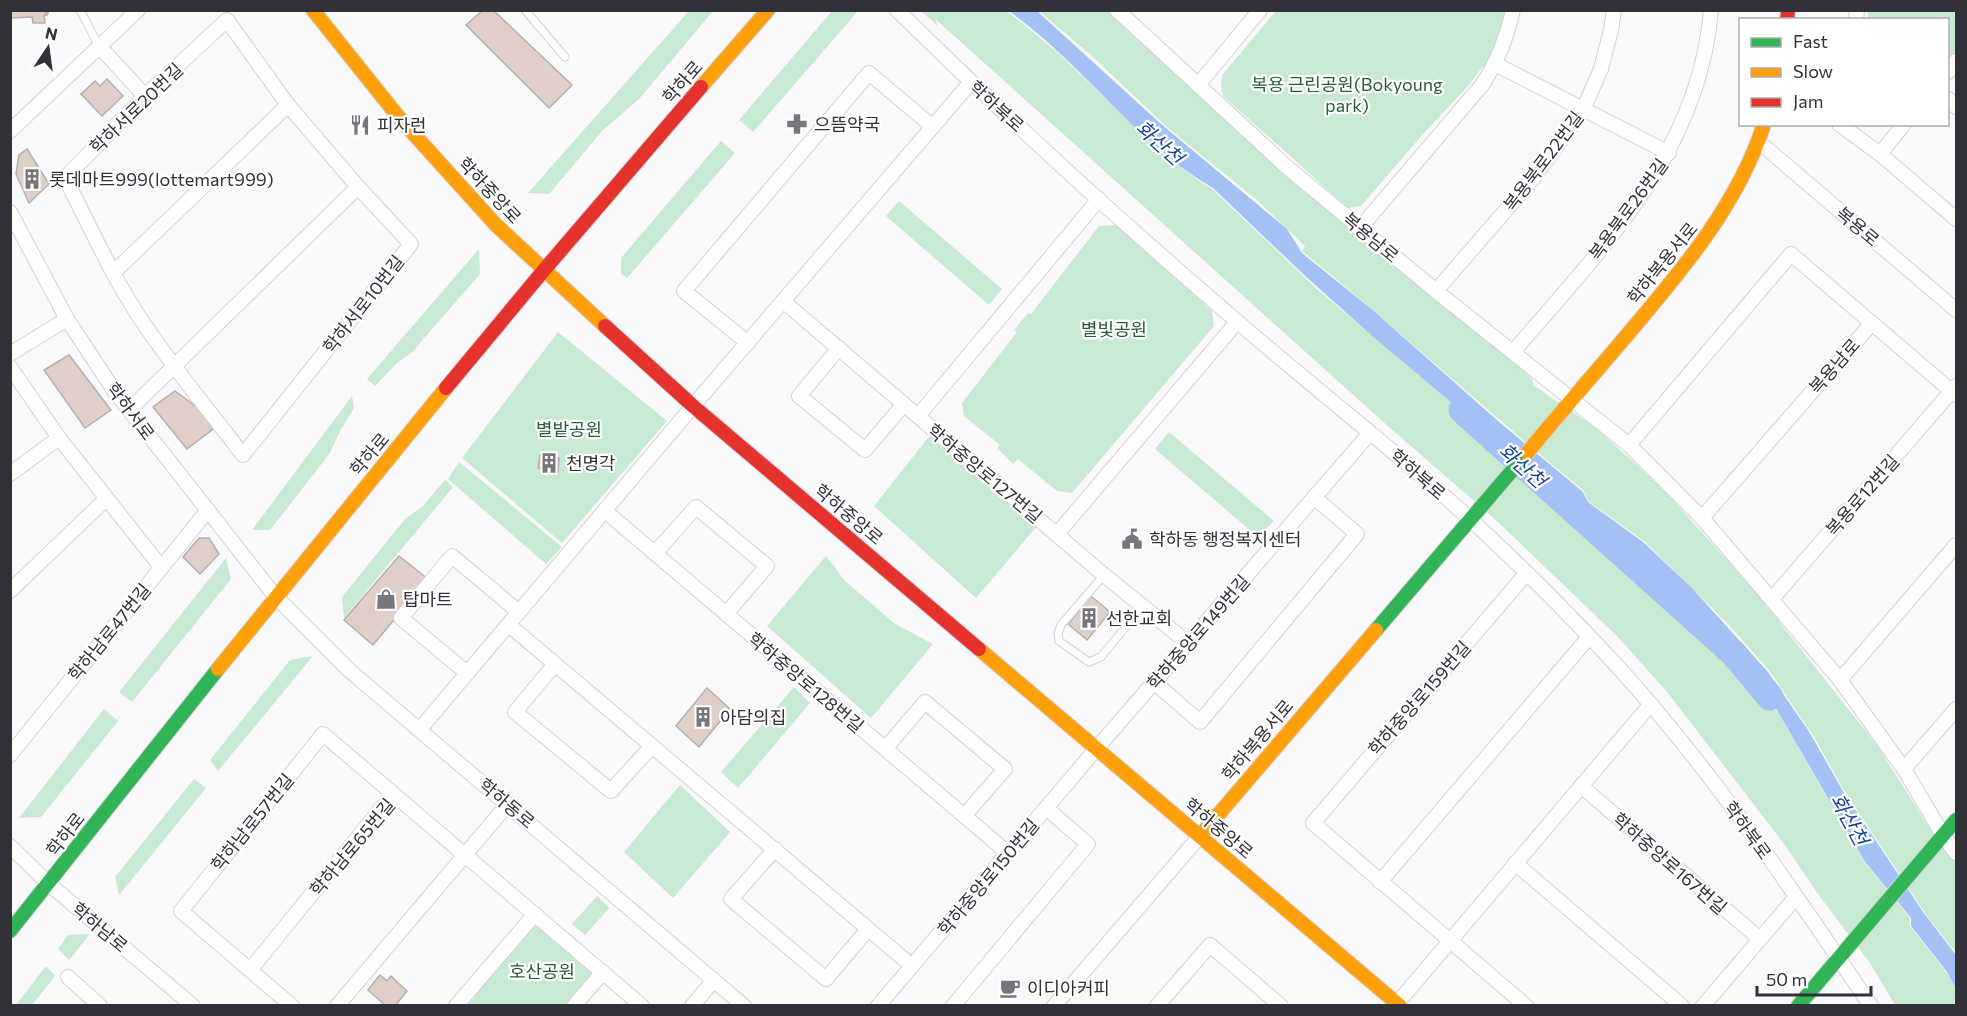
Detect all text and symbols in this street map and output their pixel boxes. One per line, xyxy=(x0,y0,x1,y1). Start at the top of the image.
north arrow xyxy=(18,18,78,78)
legend xyxy=(1739,18,1949,126)
text: N xyxy=(44,22,59,44)
text: Fast xyxy=(1793,30,1828,52)
street label: 학하로 xyxy=(657,56,707,108)
street label: 학하서로20번길 xyxy=(85,58,187,158)
text: Slow xyxy=(1793,60,1833,82)
park label: 복용 근린공원(Bokyoung park) xyxy=(1251,73,1443,116)
street label: 학하북로 xyxy=(965,76,1029,136)
text: Jam xyxy=(1793,90,1823,112)
street label: 복용북로22번길 xyxy=(1498,107,1588,215)
pharmacy icon: 으뜸약국 xyxy=(785,112,809,136)
restaurant icon: 피자런 xyxy=(348,113,372,137)
place label: 으뜸약국 xyxy=(814,113,880,135)
place label: 피자런 xyxy=(377,114,427,136)
water label: 화산천 xyxy=(1131,115,1190,171)
street label: 학하중앙로 xyxy=(454,152,526,228)
street label: 복용북로26번길 xyxy=(1584,154,1672,264)
building icon: 롯데마트999(lottemart999) xyxy=(20,167,44,191)
place label: 롯데마트999(lottemart999) xyxy=(49,168,274,190)
street label: 복용로 xyxy=(1832,202,1884,250)
street label: 복용남로 xyxy=(1339,207,1403,267)
street label: 학하복용서로 xyxy=(1622,217,1702,309)
street label: 학하서로10번길 xyxy=(318,250,408,358)
park label: 별빛공원 xyxy=(1081,318,1147,340)
street label: 복용남로 xyxy=(1804,334,1864,398)
street label: 학하서로 xyxy=(102,378,160,444)
park label: 별밭공원 xyxy=(536,418,602,440)
street label: 학하중앙로127번길 xyxy=(923,419,1047,527)
street label: 학하로 xyxy=(345,428,393,480)
water label: 화산천 xyxy=(1494,438,1553,494)
street label: 학하북로 xyxy=(1386,444,1450,504)
street label: 복용로12번길 xyxy=(1821,450,1903,540)
building icon: 천명각 xyxy=(537,451,561,475)
place label: 천명각 xyxy=(566,452,616,474)
street label: 학하중앙로 xyxy=(810,479,888,549)
public building icon: 학하동 행정복지센터 xyxy=(1120,527,1144,551)
place label: 학하동 행정복지센터 xyxy=(1149,528,1302,550)
street label: 학하중앙로149번길 xyxy=(1142,570,1254,694)
street label: 학하남로47번길 xyxy=(63,579,155,685)
shop icon: 탑마트 xyxy=(374,587,398,611)
place label: 탑마트 xyxy=(403,588,453,610)
building icon: 선한교회 xyxy=(1077,606,1101,630)
place label: 선한교회 xyxy=(1106,607,1172,629)
street label: 학하중앙로128번길 xyxy=(744,627,868,737)
street label: 학하중앙로159번길 xyxy=(1363,636,1475,760)
street label: 학하복용서로 xyxy=(1217,695,1297,785)
building icon: 아담의집 xyxy=(691,705,715,729)
place label: 아담의집 xyxy=(720,706,786,728)
street label: 학하남로57번길 xyxy=(206,769,298,875)
street label: 학하동로 xyxy=(475,773,539,833)
water label: 화산천 xyxy=(1826,789,1875,851)
street label: 학하중앙로 xyxy=(1180,793,1258,863)
street label: 학하남로65번길 xyxy=(305,794,399,900)
street label: 학하북로 xyxy=(1720,797,1776,863)
street label: 학하중앙로167번길 xyxy=(1608,807,1732,919)
street label: 학하로 xyxy=(41,808,89,860)
street label: 학하중앙로150번길 xyxy=(933,814,1043,940)
street label: 학하남로 xyxy=(68,897,132,957)
scale bar xyxy=(1757,959,1871,997)
park label: 호산공원 xyxy=(509,960,575,982)
text: 50 m xyxy=(1766,968,1807,990)
cafe icon: 이디아커피 xyxy=(998,976,1022,1000)
place label: 이디아커피 xyxy=(1027,977,1110,999)

